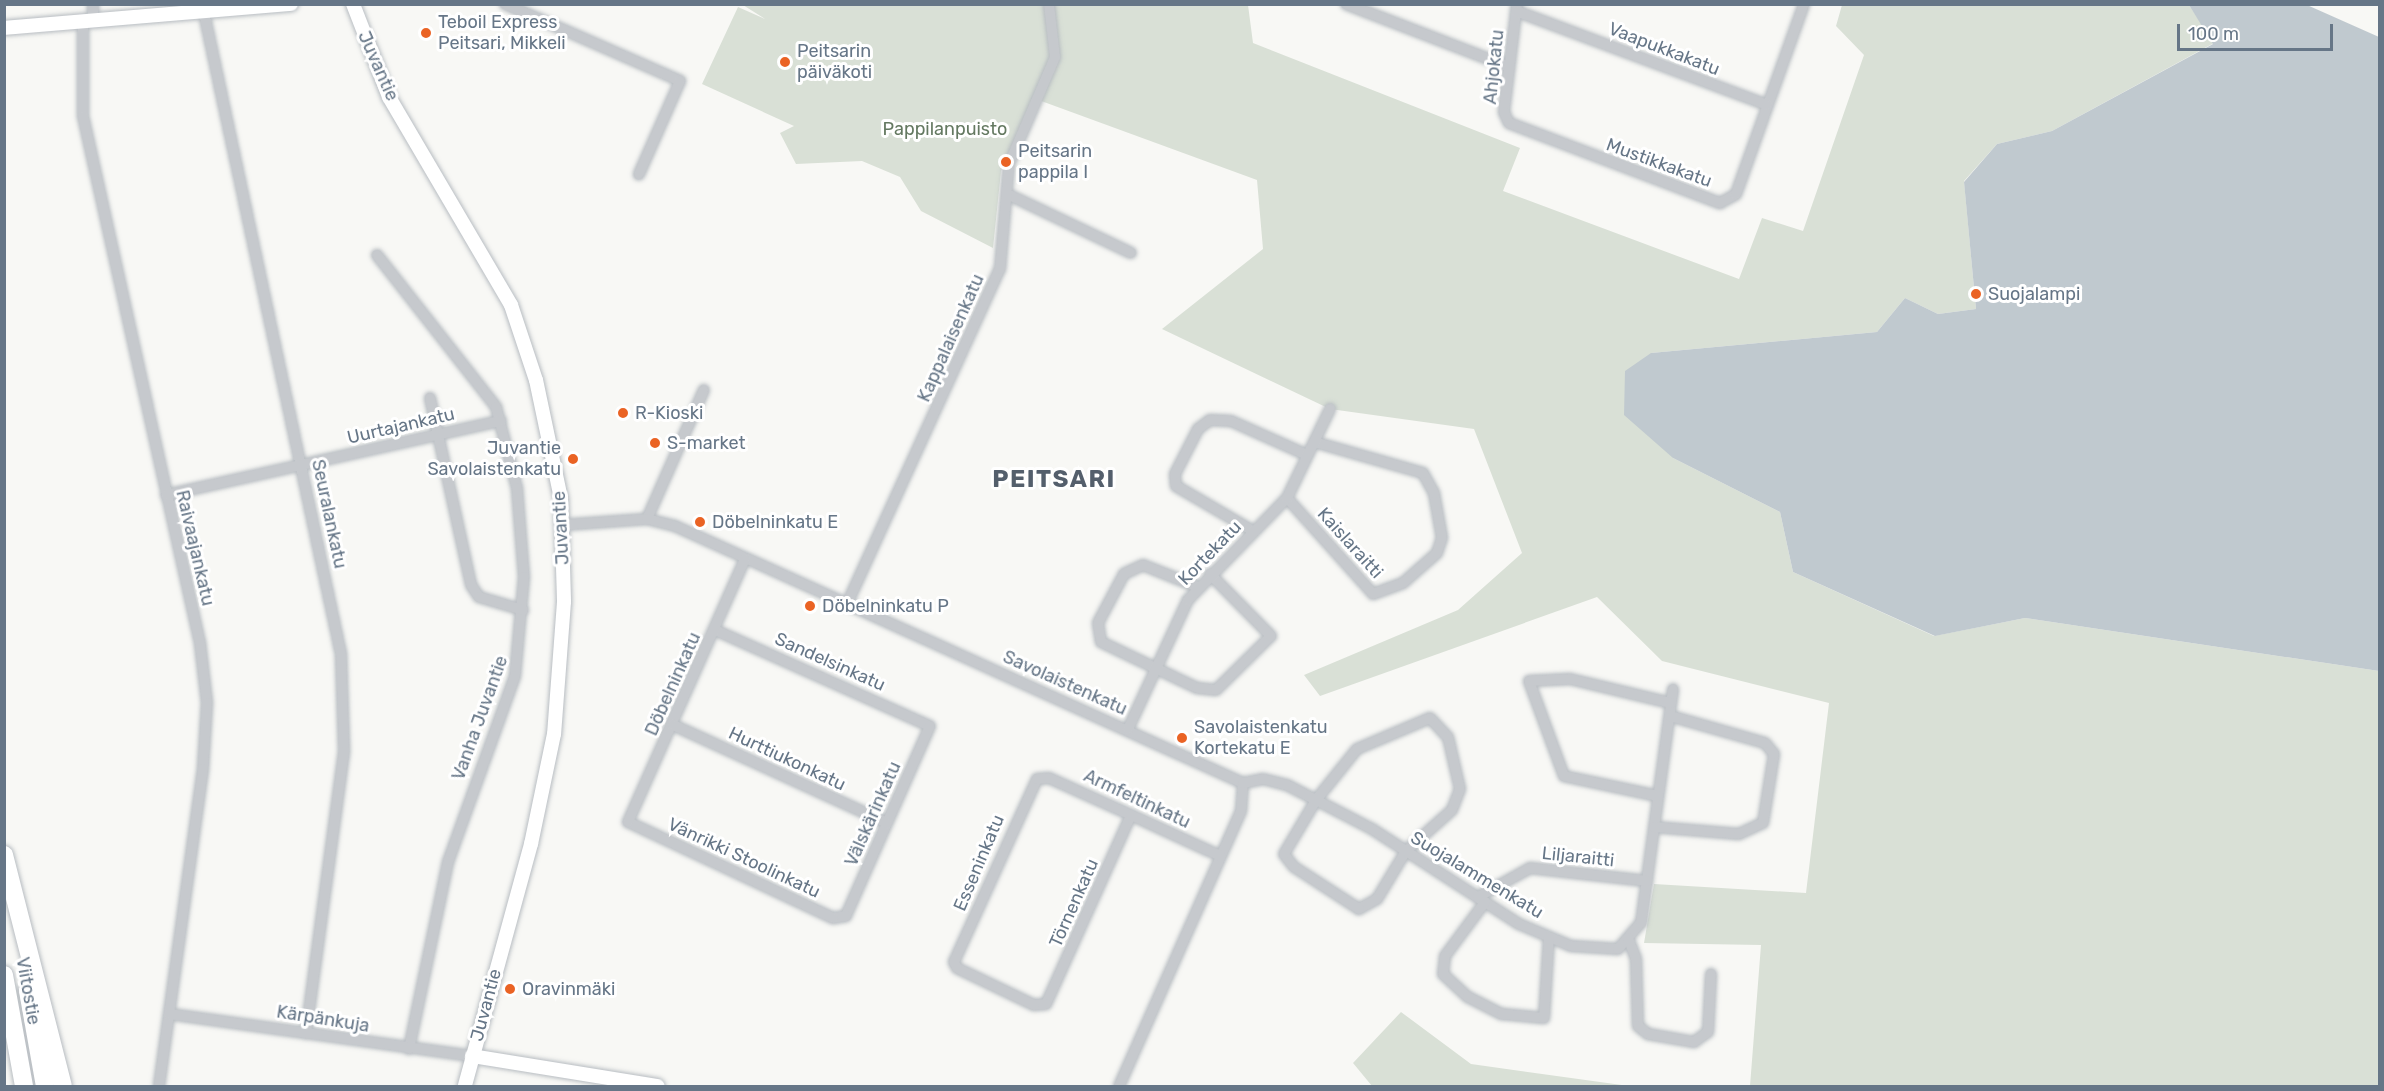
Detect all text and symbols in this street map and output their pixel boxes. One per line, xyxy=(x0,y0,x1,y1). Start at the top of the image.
place label: Teboil Express Peitsari, Mikkeli xyxy=(438,12,566,54)
scale bar xyxy=(2180,12,2336,50)
street label: Vaapukkakatu xyxy=(1605,18,1723,80)
text: 100 m xyxy=(2188,23,2239,45)
marker: Teboil Express Peitsari, Mikkeli xyxy=(419,26,433,40)
street label: Juvantie xyxy=(353,28,403,104)
street label: Ahjokatu xyxy=(1479,29,1509,105)
place label: Peitsarin päiväkoti xyxy=(797,41,872,84)
marker: Peitsarin päiväkoti xyxy=(778,55,792,69)
park label: Pappilanpuisto xyxy=(883,118,1007,140)
street label: Mustikkakatu xyxy=(1603,134,1715,192)
place label: Peitsarin pappila I xyxy=(1018,141,1092,184)
marker: Peitsarin pappila I xyxy=(999,155,1013,169)
street label: Kappalaisenkatu xyxy=(913,271,989,405)
place label: Suojalampi xyxy=(1988,283,2080,305)
marker: Suojalampi xyxy=(1969,287,1983,301)
place label: R-Kioski xyxy=(635,402,703,424)
street label: Uurtajankatu xyxy=(345,403,457,449)
marker: R-Kioski xyxy=(616,406,630,420)
place label: S-market xyxy=(667,432,745,454)
marker: S-market xyxy=(648,436,662,450)
place label: Juvantie Savolaistenkatu xyxy=(427,438,561,480)
marker: Juvantie Savolaistenkatu xyxy=(566,452,580,466)
street label: Seuralankatu xyxy=(307,458,351,570)
district label: PEITSARI xyxy=(992,466,1116,494)
street label: Raivaajankatu xyxy=(171,488,219,608)
street label: Juvantie xyxy=(548,490,574,566)
street label: Kaislaraitti xyxy=(1313,503,1387,583)
place label: Döbelninkatu E xyxy=(712,511,838,533)
marker: Döbelninkatu E xyxy=(693,515,707,529)
street label: Kortekatu xyxy=(1174,516,1246,590)
place label: Döbelninkatu P xyxy=(822,595,949,617)
marker: Döbelninkatu P xyxy=(803,599,817,613)
street label: Sandelsinkatu xyxy=(771,628,889,696)
street label: Döbelninkatu xyxy=(641,629,705,739)
street label: Savolaistenkatu xyxy=(1000,646,1130,720)
street label: Vanha Juvantie xyxy=(447,653,513,783)
place label: Savolaistenkatu Kortekatu E xyxy=(1194,717,1328,760)
street label: Hurttiukonkatu xyxy=(725,722,849,796)
marker: Savolaistenkatu Kortekatu E xyxy=(1175,731,1189,745)
street label: Välskärinkatu xyxy=(840,758,906,870)
street label: Armfeltinkatu xyxy=(1080,765,1194,833)
street label: Esseninkatu xyxy=(949,812,1009,914)
street label: Vänrikki Stoolinkatu xyxy=(664,813,824,903)
street label: Suojalammenkatu xyxy=(1407,827,1547,923)
street label: Liljaraitti xyxy=(1541,842,1615,872)
street label: Törnenkatu xyxy=(1045,855,1103,951)
street label: Viitostie xyxy=(11,955,45,1027)
street label: Juvantie xyxy=(466,966,506,1044)
place label: Oravinmäki xyxy=(522,978,615,1000)
marker: Oravinmäki xyxy=(503,982,517,996)
street label: Kärpänkuja xyxy=(275,1001,371,1037)

